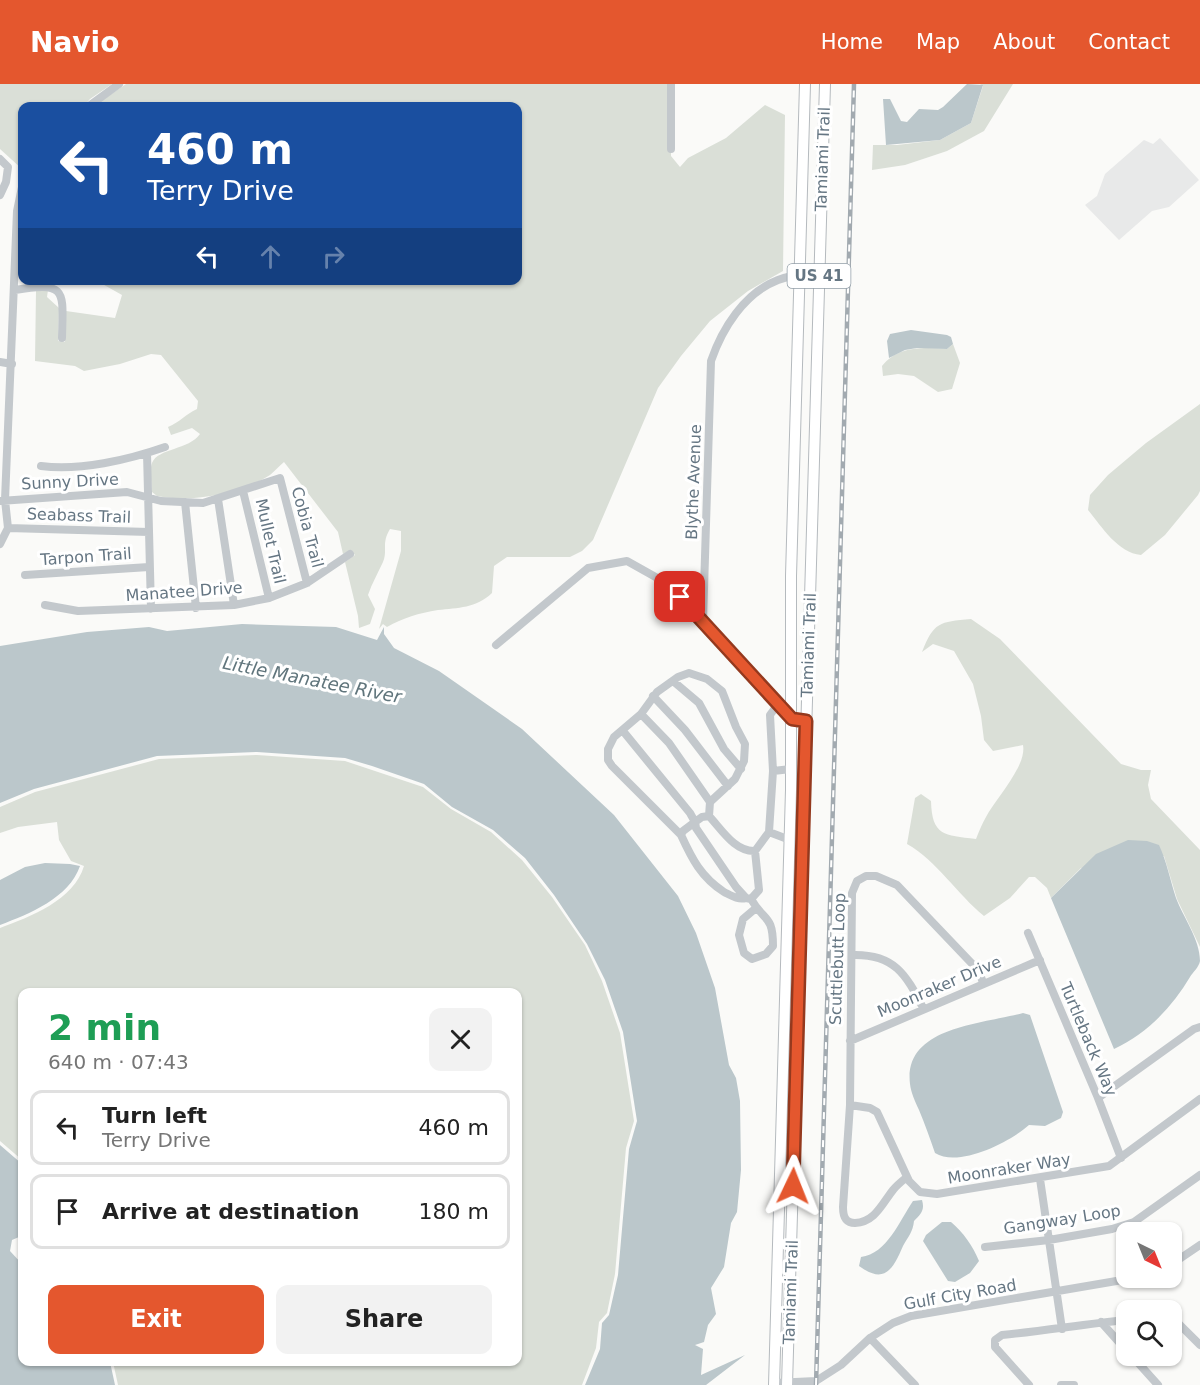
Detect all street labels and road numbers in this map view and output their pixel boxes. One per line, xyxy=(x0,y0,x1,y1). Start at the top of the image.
street label: Tamiami Trail xyxy=(811,106,834,213)
road number: US 41 xyxy=(788,264,850,288)
street label: Blythe Avenue xyxy=(682,424,705,540)
street label: Sunny Drive xyxy=(21,469,119,494)
street label: Cobia Trail xyxy=(288,485,327,570)
street label: Mullet Trail xyxy=(252,497,290,586)
street label: Seabass Trail xyxy=(27,504,131,527)
street label: Tarpon Trail xyxy=(39,544,132,569)
street label: Manatee Drive xyxy=(125,578,243,605)
street label: Tamiami Trail xyxy=(797,592,820,699)
street label: Scuttlebutt Loop xyxy=(826,893,849,1025)
street label: Moonraker Drive xyxy=(874,952,1004,1021)
street label: Turtleback Way xyxy=(1056,978,1121,1099)
street label: Moonraker Way xyxy=(946,1149,1072,1188)
street label: Gangway Loop xyxy=(1002,1201,1122,1238)
street label: Tamiami Trail xyxy=(779,1239,802,1346)
street label: Gulf City Road xyxy=(902,1275,1018,1314)

